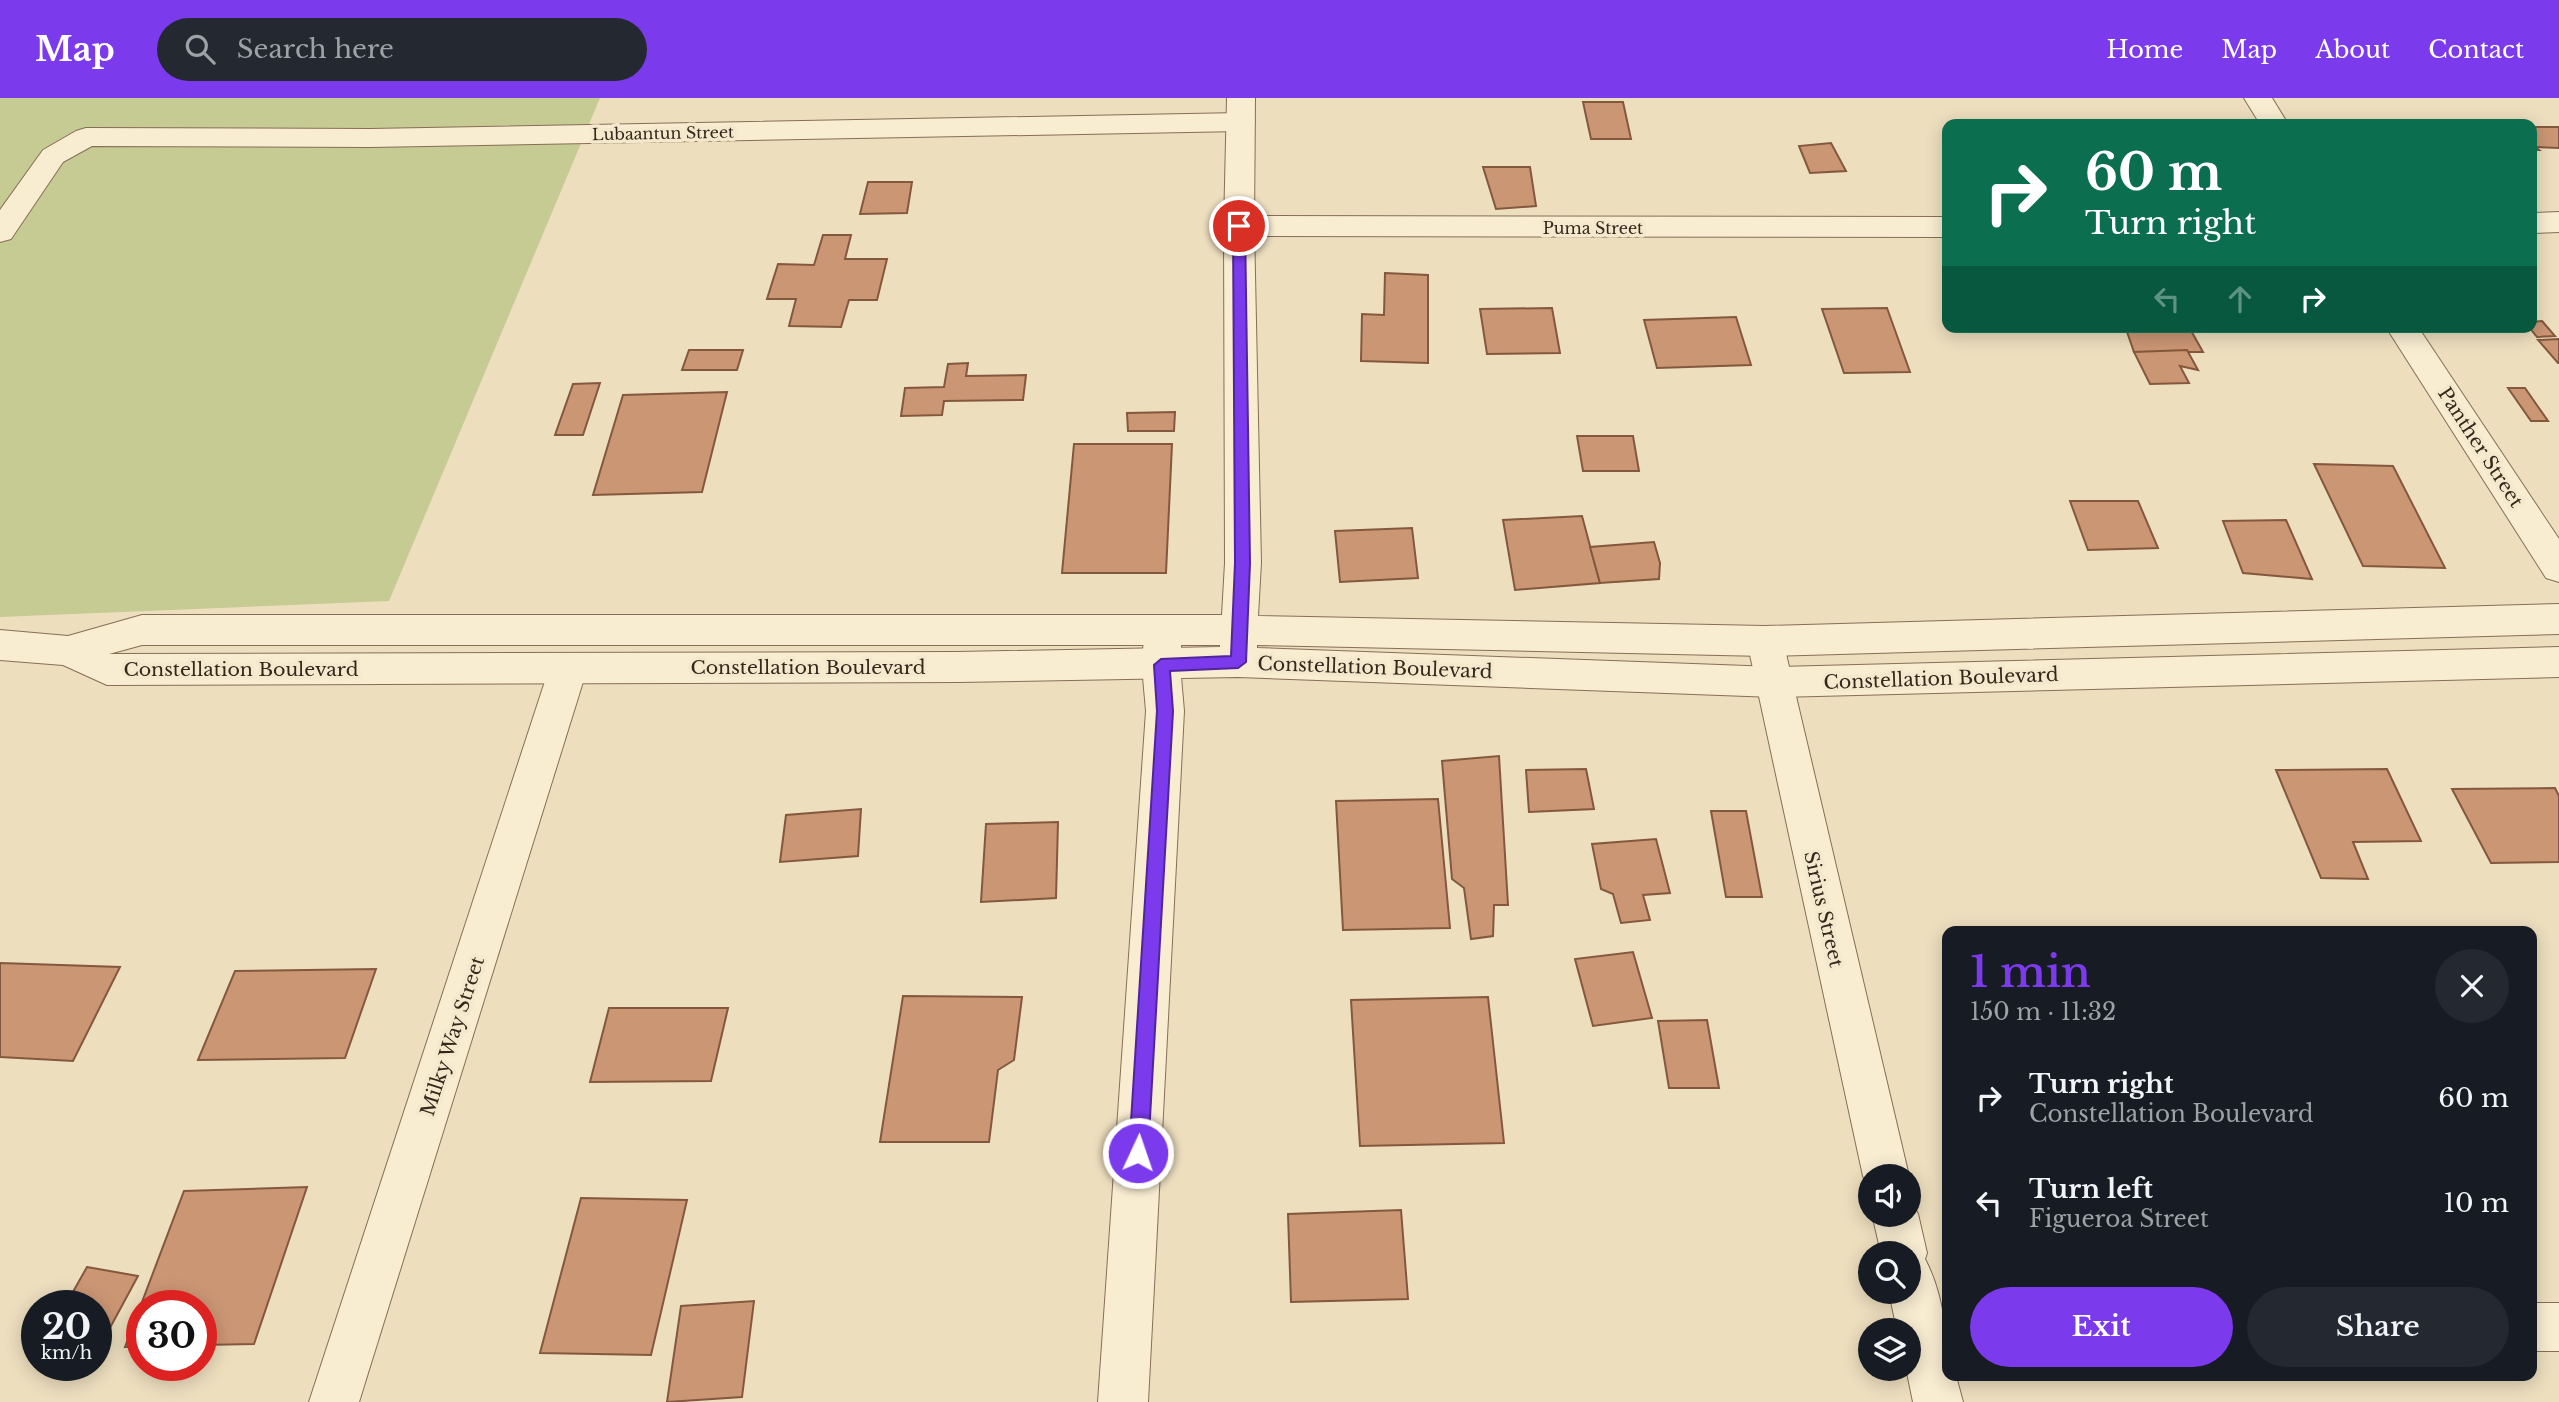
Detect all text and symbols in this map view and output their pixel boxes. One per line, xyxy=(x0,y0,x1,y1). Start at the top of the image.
search box xyxy=(157,18,647,81)
text: Map xyxy=(35,29,115,70)
icon: search xyxy=(181,30,219,68)
text: Search here xyxy=(237,33,394,65)
text: Home xyxy=(2107,35,2183,64)
text: Map xyxy=(2221,35,2277,64)
text: About xyxy=(2315,35,2390,64)
text: Contact xyxy=(2428,35,2524,64)
street label: Lubaantun Street xyxy=(592,122,734,144)
text: 60 m xyxy=(2085,142,2222,203)
icon: right xyxy=(1970,147,2061,238)
pin xyxy=(1209,196,1269,256)
text: Turn right xyxy=(2085,203,2256,243)
icon: arrive xyxy=(1220,207,1258,245)
street label: Puma Street xyxy=(1543,218,1643,238)
icon: left xyxy=(2148,280,2186,318)
icon: ahead xyxy=(2221,280,2259,318)
icon: right xyxy=(2294,280,2332,318)
street label: Panther Street xyxy=(2433,383,2528,512)
street label: Constellation Boulevard xyxy=(1257,652,1493,683)
street label: Constellation Boulevard xyxy=(690,656,926,679)
street label: Constellation Boulevard xyxy=(123,658,359,681)
street label: Constellation Boulevard xyxy=(1823,663,2059,694)
street label: Sirius Street xyxy=(1799,849,1848,970)
text: 1 min xyxy=(1970,946,2091,998)
button: close xyxy=(2435,949,2509,1023)
street label: Milky Way Street xyxy=(416,953,489,1119)
text: 150 m · 11:32 xyxy=(1970,998,2116,1026)
text: Turn right xyxy=(2029,1068,2174,1100)
icon: right xyxy=(1970,1079,2008,1117)
text: 60 m xyxy=(2438,1082,2509,1114)
text: Constellation Boulevard xyxy=(2029,1100,2314,1128)
position arrow xyxy=(1101,1116,1175,1190)
map controls xyxy=(1858,1164,1921,1381)
button: sound xyxy=(1858,1164,1921,1227)
text: Turn left xyxy=(2029,1173,2153,1205)
icon: left xyxy=(1970,1184,2008,1222)
text: 10 m xyxy=(2443,1187,2509,1219)
text: Figueroa Street xyxy=(2029,1205,2209,1233)
button: search xyxy=(1858,1241,1921,1304)
button: Exit xyxy=(1970,1287,2233,1367)
button: Share xyxy=(2247,1287,2509,1367)
speed limit sign: 30 xyxy=(126,1290,217,1381)
text: 20 xyxy=(42,1305,91,1348)
button: layers xyxy=(1858,1318,1921,1381)
text: km/h xyxy=(41,1342,92,1364)

